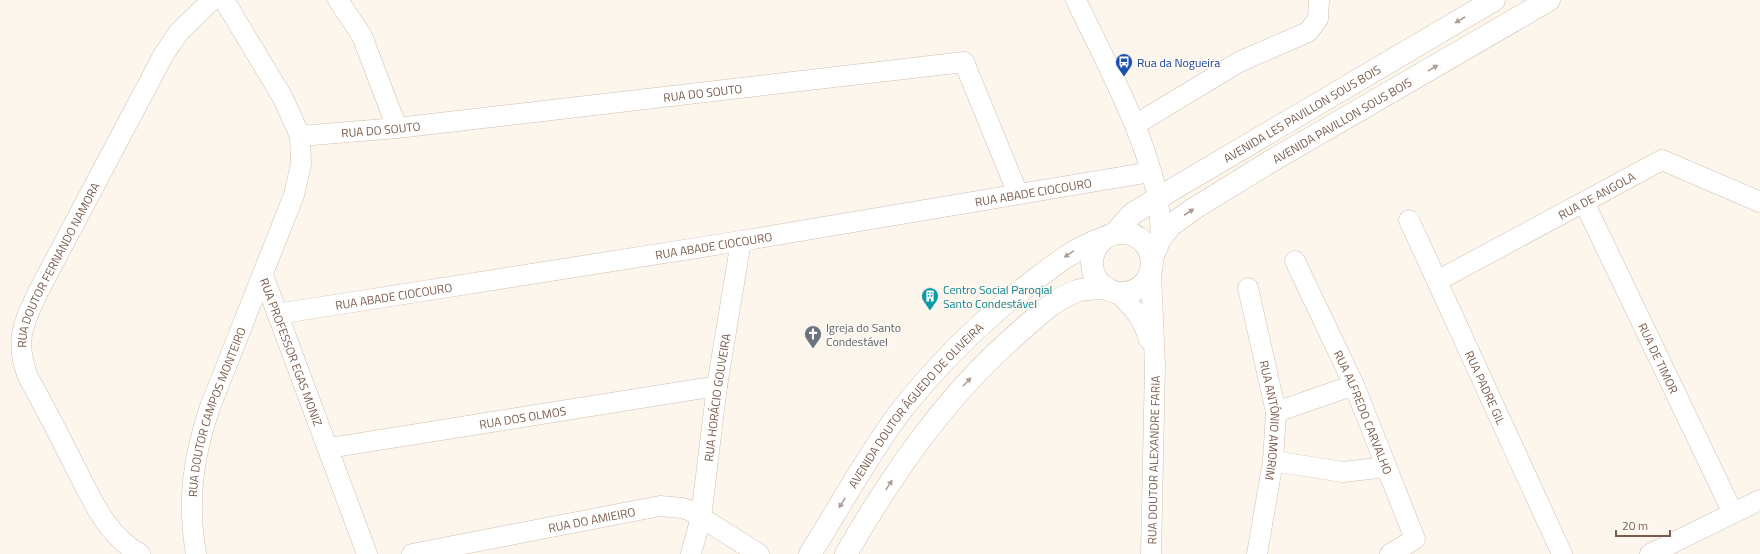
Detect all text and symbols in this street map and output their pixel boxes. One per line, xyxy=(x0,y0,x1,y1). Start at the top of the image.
one-way arrow xyxy=(1455,16,1465,24)
bus stop icon: Rua da Nogueira xyxy=(1114,52,1134,77)
place label: Rua da Nogueira xyxy=(1137,53,1220,72)
street label: AVENIDA LES PAVILLON SOUS BOIS xyxy=(1219,59,1384,167)
one-way arrow xyxy=(1427,64,1439,71)
street label: AVENIDA PAVILLON SOUS BOIS xyxy=(1269,72,1415,168)
street label: RUA DO SOUTO xyxy=(662,78,743,106)
street label: RUA DO SOUTO xyxy=(340,116,421,142)
street label: RUA DE ANGOLA xyxy=(1554,167,1639,224)
street label: RUA ABADE CIOCOURO xyxy=(973,173,1093,211)
street label: RUA DOUTOR FERNANDO NAMORA xyxy=(12,179,104,348)
one-way arrow xyxy=(1184,208,1194,216)
street label: RUA ABADE CIOCOURO xyxy=(654,226,774,264)
one-way arrow xyxy=(1063,251,1075,258)
street label: RUA PROFESSOR EGAS MONIZ xyxy=(255,275,328,429)
street label: RUA ABADE CIOCOURO xyxy=(334,277,454,314)
place label: Centro Social Paroqial Santo Condestável xyxy=(943,280,1052,313)
building icon: Centro Social Paroqial Santo Condestável xyxy=(920,286,940,311)
place label: Igreja do Santo Condestável xyxy=(826,318,901,351)
street label: AVENIDA DOUTOR ÁGUEDO DE OLIVEIRA xyxy=(843,318,987,491)
street label: RUA DE TIMOR xyxy=(1634,319,1684,397)
street label: RUA DOUTOR CAMPOS MONTEIRO xyxy=(182,324,250,498)
church icon: Igreja do Santo Condestável xyxy=(803,324,823,349)
street label: RUA HORÁCIO GOUVEIRA xyxy=(698,332,735,463)
street label: RUA ALFREDO CARVALHO xyxy=(1329,347,1398,477)
street label: RUA PADRE GIL xyxy=(1460,347,1511,428)
street label: RUA ANTÓNIO AMORIM xyxy=(1255,358,1286,482)
street label: RUA DOUTOR ALEXANDRE FARIA xyxy=(1142,375,1164,545)
one-way arrow xyxy=(962,377,972,387)
street label: RUA DOS OLMOS xyxy=(478,401,567,433)
one-way arrow xyxy=(885,480,893,490)
one-way arrow xyxy=(838,497,845,509)
street label: RUA DO AMIEIRO xyxy=(547,501,637,537)
scale bar xyxy=(1616,512,1670,538)
text: 20 m xyxy=(1622,516,1648,535)

